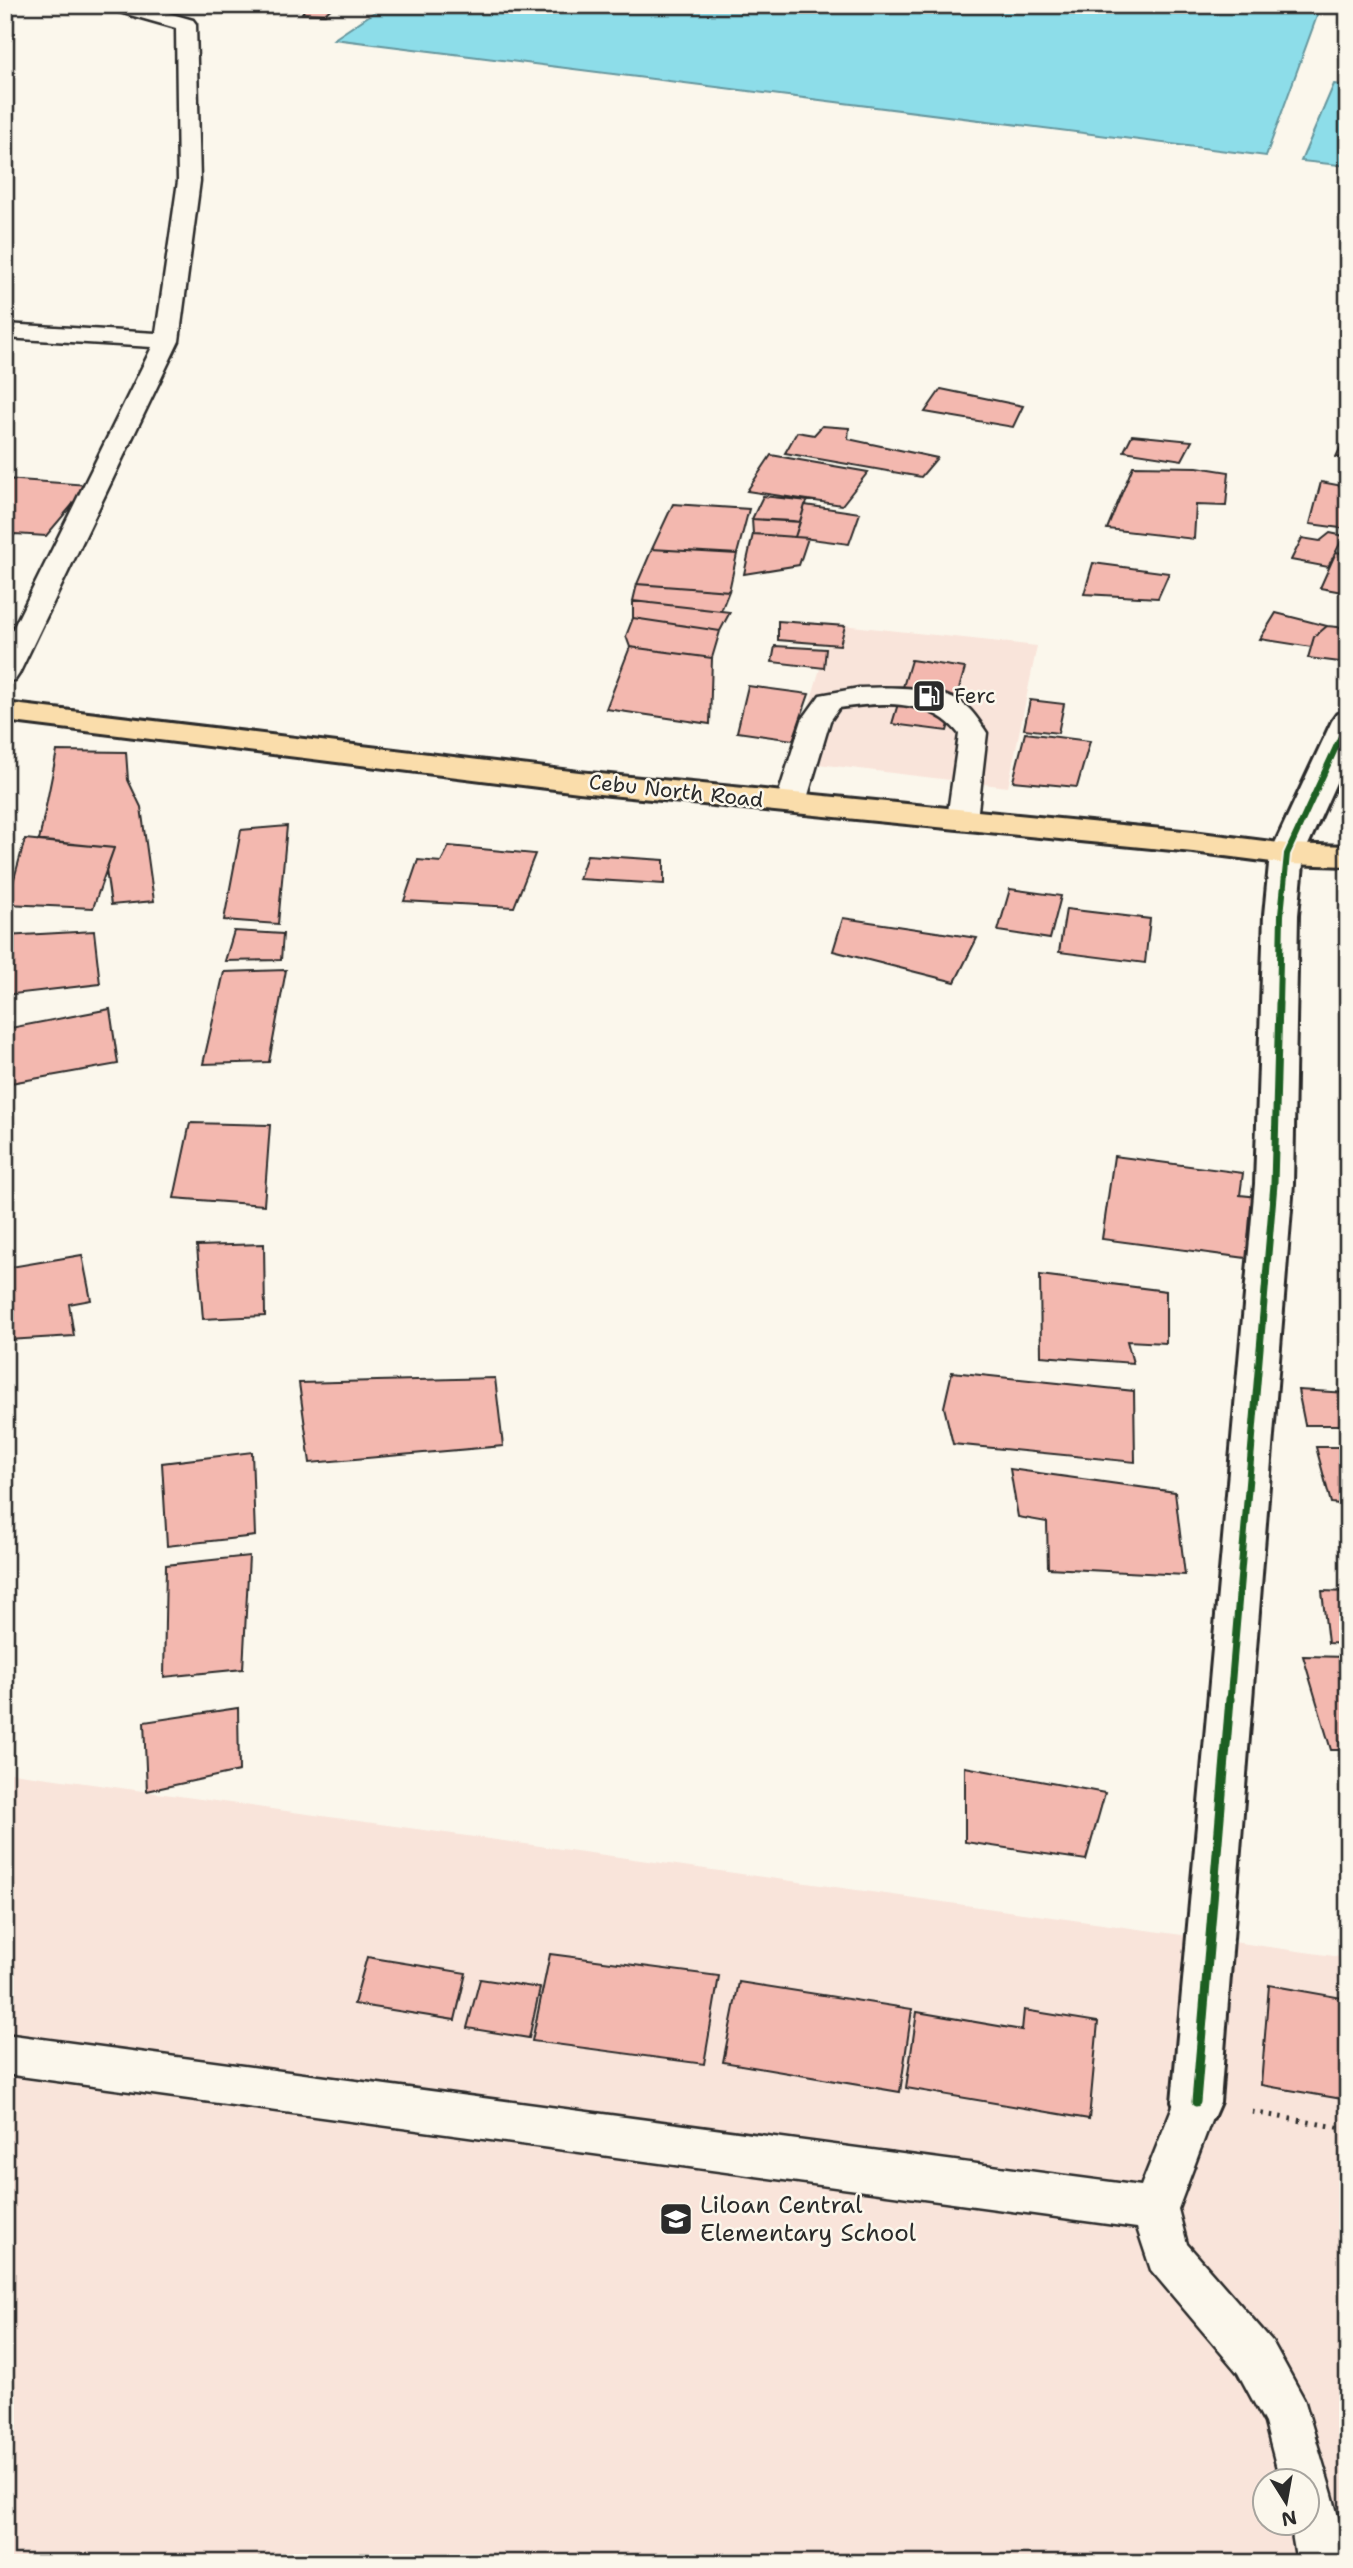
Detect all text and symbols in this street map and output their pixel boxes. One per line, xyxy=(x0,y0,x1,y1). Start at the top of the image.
fuel station icon: Ferc xyxy=(910,677,948,715)
place label: Ferc xyxy=(954,682,996,710)
street label: Cebu North Road xyxy=(587,768,765,814)
place label: Liloan Central Elementary School xyxy=(700,2189,917,2249)
school or university icon: Liloan Central Elementary School xyxy=(657,2200,695,2238)
north arrow xyxy=(1252,2466,1322,2536)
text: N xyxy=(1279,2504,1299,2532)

